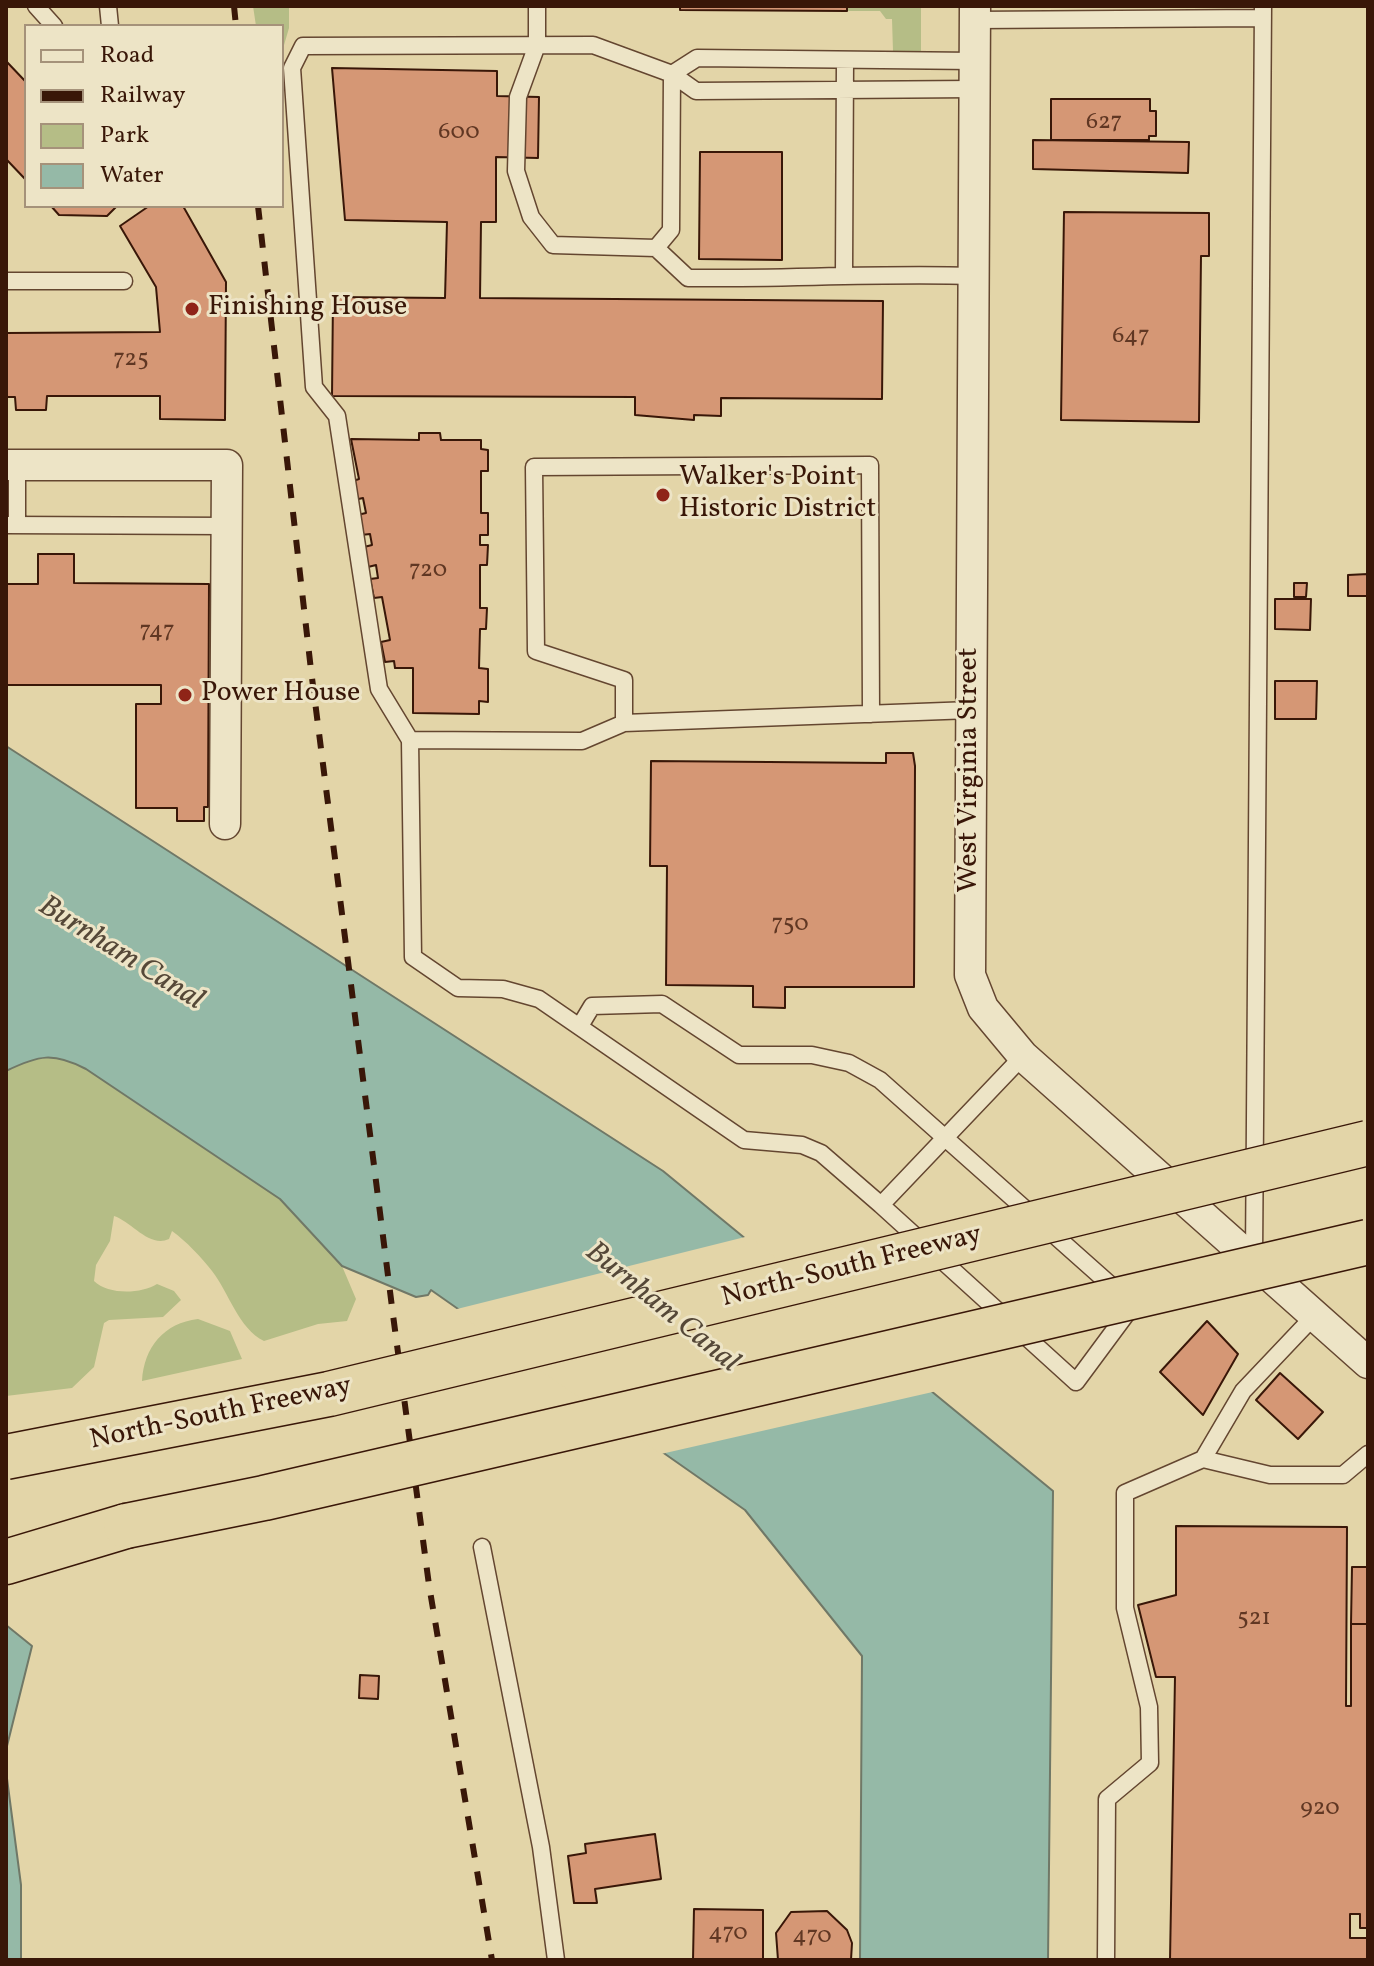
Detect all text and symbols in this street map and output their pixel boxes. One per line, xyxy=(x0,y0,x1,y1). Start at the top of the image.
legend xyxy=(24,24,284,208)
text: Road xyxy=(100,39,154,73)
text: Railway xyxy=(100,79,186,113)
house number: 627 xyxy=(1086,110,1122,138)
text: Park xyxy=(100,119,149,153)
house number: 600 xyxy=(438,120,480,148)
text: Water xyxy=(100,159,164,193)
place label: Finishing House xyxy=(208,292,407,326)
marker: Finishing House xyxy=(183,300,201,318)
house number: 647 xyxy=(1112,324,1150,352)
house number: 725 xyxy=(113,347,149,375)
place label: Walker's Point Historic District xyxy=(679,462,876,528)
marker: Walker's Point Historic District xyxy=(654,486,672,504)
house number: 720 xyxy=(409,558,447,586)
house number: 747 xyxy=(139,619,175,647)
street label: West Virginia Street xyxy=(954,647,988,893)
place label: Power House xyxy=(201,678,360,712)
marker: Power House xyxy=(176,686,194,704)
water label: Burnham Canal xyxy=(31,890,209,1020)
house number: 750 xyxy=(771,912,809,940)
street label: North-South Freeway xyxy=(719,1219,985,1317)
water label: Burnham Canal xyxy=(577,1236,745,1382)
street label: North-South Freeway xyxy=(87,1371,355,1459)
house number: 521 xyxy=(1237,1606,1271,1634)
house number: 920 xyxy=(1300,1796,1340,1824)
house number: 470 xyxy=(708,1921,748,1949)
house number: 470 xyxy=(792,1924,832,1952)

